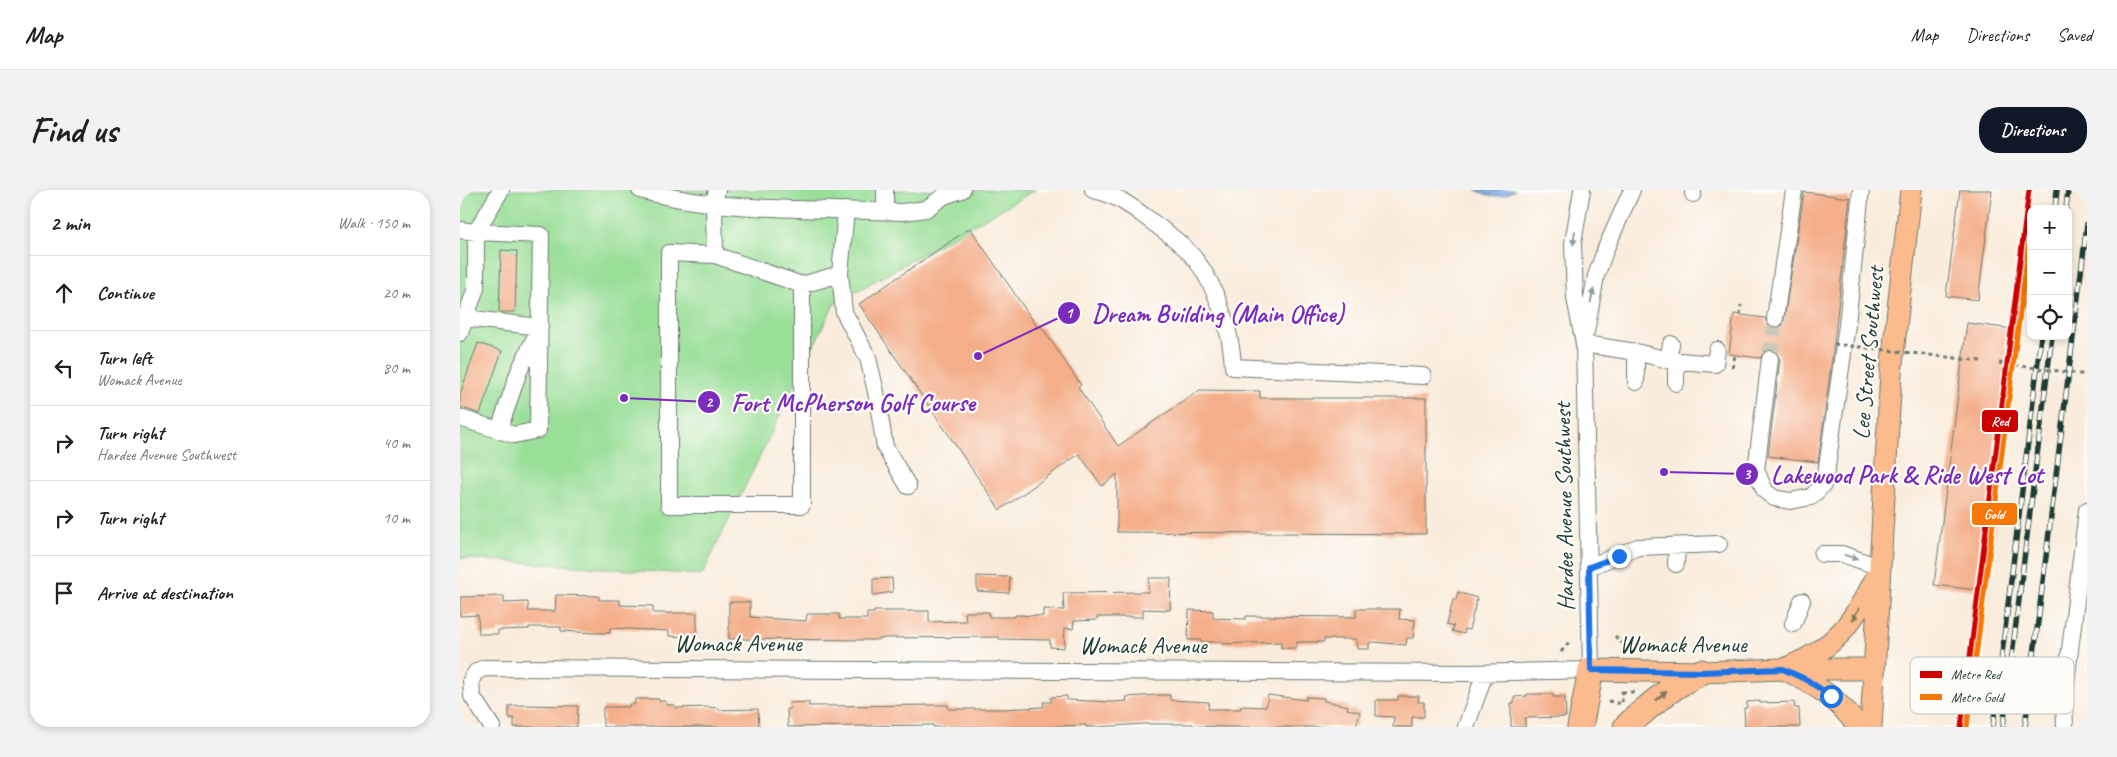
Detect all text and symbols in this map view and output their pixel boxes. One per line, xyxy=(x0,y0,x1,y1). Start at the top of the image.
text: Map xyxy=(25,20,62,50)
text: Map xyxy=(1911,24,1938,46)
text: Directions xyxy=(1966,24,2029,46)
text: Saved xyxy=(2057,24,2092,46)
button: Directions xyxy=(1979,107,2087,153)
text: Find us xyxy=(30,108,117,153)
map controls xyxy=(2027,205,2072,340)
button: + xyxy=(2027,205,2072,250)
text: 2 min xyxy=(50,210,90,236)
text: Walk · 150 m xyxy=(338,213,410,233)
one-way arrow xyxy=(1570,230,1578,246)
button: − xyxy=(2027,250,2072,295)
street label: Lee Street Southwest xyxy=(1845,263,1891,441)
icon: ahead xyxy=(50,279,78,307)
text: Continue xyxy=(97,281,154,305)
text: 20 m xyxy=(383,283,410,303)
one-way arrow xyxy=(1589,287,1597,303)
callout: Dream Building (Main Office) xyxy=(1057,293,1354,333)
button: locate xyxy=(2027,295,2072,340)
text: Dream Building (Main Office) xyxy=(1092,298,1346,330)
text: 1 xyxy=(1066,304,1075,323)
text: Turn left xyxy=(97,346,152,370)
icon: left xyxy=(50,354,78,382)
text: 80 m xyxy=(383,358,410,378)
text: Womack Avenue xyxy=(97,370,182,390)
callout: Fort McPherson Golf Course xyxy=(697,382,984,422)
text: Fort McPherson Golf Course xyxy=(731,387,976,419)
text: 2 xyxy=(706,393,714,412)
street label: Hardee Avenue Southwest xyxy=(1547,400,1581,612)
line badge: Red xyxy=(1981,409,2019,433)
text: Red xyxy=(1991,413,2011,430)
text: Turn right xyxy=(97,421,164,445)
icon: right xyxy=(50,429,78,457)
text: 40 m xyxy=(383,433,410,453)
text: Hardee Avenue Southwest xyxy=(97,445,236,465)
callout: Lakewood Park & Ride West Lot xyxy=(1735,454,2053,494)
text: Lakewood Park & Ride West Lot xyxy=(1771,459,2046,491)
text: 3 xyxy=(1744,465,1752,484)
line badge: Gold xyxy=(1971,502,2018,526)
icon: right xyxy=(50,504,78,532)
text: Turn right xyxy=(97,506,164,530)
text: Gold xyxy=(1984,506,2006,523)
text: 10 m xyxy=(383,508,410,528)
route end xyxy=(1608,545,1631,568)
one-way arrow xyxy=(1844,554,1859,561)
icon: arrive xyxy=(50,579,78,607)
text: Arrive at destination xyxy=(97,581,233,605)
one-way arrow xyxy=(1851,608,1860,621)
street label: Womack Avenue xyxy=(675,628,804,658)
street label: Womack Avenue xyxy=(1620,629,1749,659)
street label: Womack Avenue xyxy=(1080,630,1209,660)
legend xyxy=(1910,657,2074,714)
text: Metro Red xyxy=(1951,666,2003,683)
route start xyxy=(1820,685,1843,708)
text: Metro Gold xyxy=(1951,689,2006,706)
one-way arrow xyxy=(1654,691,1667,702)

